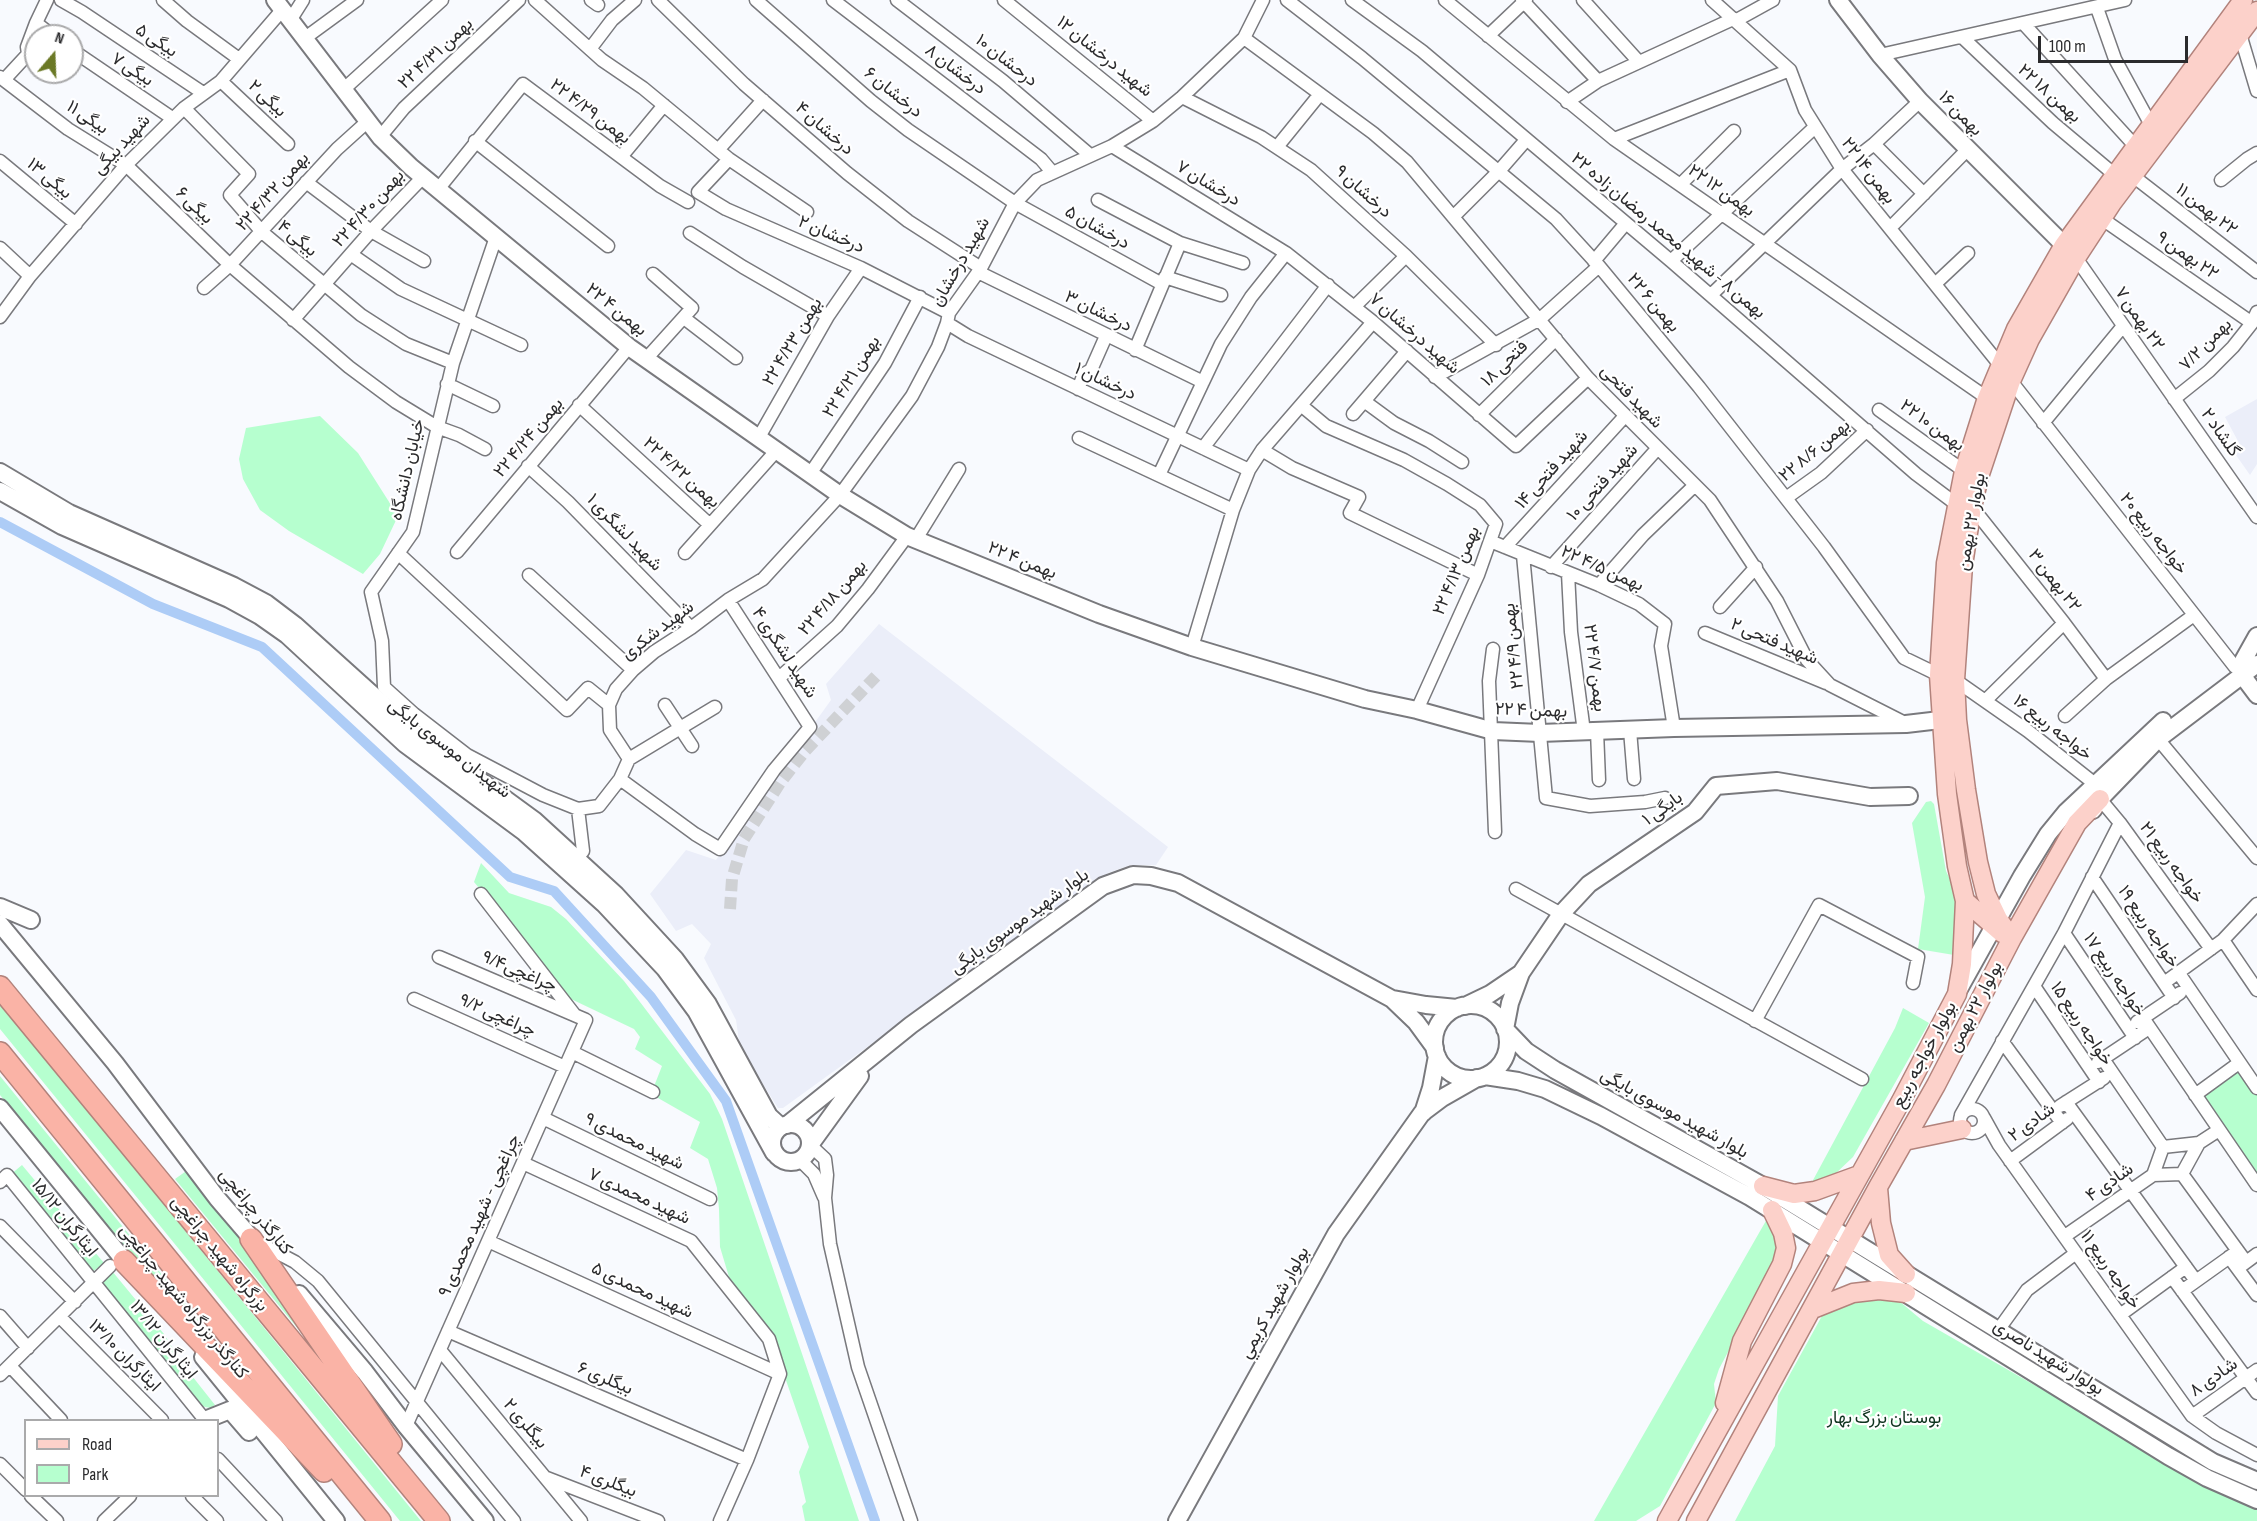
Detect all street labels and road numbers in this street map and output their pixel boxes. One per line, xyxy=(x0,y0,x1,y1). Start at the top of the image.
street label: شهید درخشان ۱۲ xyxy=(1052,12,1156,102)
street label: ۲۲ بهمن ۴/۳۱ xyxy=(394,14,478,94)
street label: بیگی ۵ xyxy=(131,19,181,63)
street label: درحشان ۱۰ xyxy=(971,30,1041,92)
street label: درخشان ۸ xyxy=(920,40,990,100)
street label: بیگی ۷ xyxy=(107,48,157,92)
street label: ۲۲ بهمن ۱۸ xyxy=(2013,60,2085,128)
street label: درخشان ۶ xyxy=(859,63,927,123)
street label: ۲۲ بهمن ۴/۲۹ xyxy=(545,75,635,149)
street label: بیگی ۲ xyxy=(243,76,291,122)
street label: بهمن ۱۶ xyxy=(1933,87,1987,141)
street label: بیگی ۱۱ xyxy=(62,96,112,140)
street label: درخشان ۴ xyxy=(790,98,858,160)
street label: شهید بیگی xyxy=(89,110,155,180)
street label: ۲۲ بهمن ۱۴ xyxy=(1836,134,1900,208)
street label: ۲۲ بهمن ۴/۳۲ xyxy=(232,148,314,236)
street label: ۲۲ بهمن ۸ - شهید محمد رمضان زاده xyxy=(1566,148,1770,324)
street label: بیگی ۱۳ xyxy=(22,154,76,204)
street label: درخشان ۷ xyxy=(1172,156,1244,212)
street label: ۲۲ بهمن ۱۲ xyxy=(1683,160,1759,222)
street label: درخشان ۹ xyxy=(1330,161,1396,223)
street label: ۲۲ بهمن ۴/۳۰ xyxy=(328,166,410,252)
street label: ٢٢ بهمن ١١ xyxy=(2171,179,2241,241)
street label: بیگی ۶ xyxy=(171,183,217,229)
street label: درخشان ۵ xyxy=(1061,201,1133,255)
street label: درخشان ۲ xyxy=(795,211,867,259)
street label: شهید درخشان xyxy=(927,213,995,311)
street label: بیگی ۴ xyxy=(272,216,322,262)
street label: ٢٢ بهمن ۹ xyxy=(2152,227,2222,285)
street label: ۲۲ بهمن ۶ xyxy=(1622,269,1684,337)
street label: ۲۲ بهمن ۴ xyxy=(581,279,651,341)
street label: ٢٢ بهمن ٧ xyxy=(2109,283,2169,355)
street label: درخشان ۳ xyxy=(1061,286,1135,338)
street label: شهید درخشان ۷ xyxy=(1364,289,1464,379)
street label: ۲۲ بهمن ۴/۲۳ xyxy=(758,294,828,390)
street label: بهمن ۷/۲ xyxy=(2175,314,2237,376)
street label: ۲۲ بهمن ۴/۲۱ xyxy=(818,332,886,422)
street label: فتحی ۱۸ xyxy=(1477,336,1533,392)
street label: درخشان ۱ xyxy=(1071,358,1139,406)
street label: شهید فتحی xyxy=(1595,360,1667,434)
street label: ۲۲ بهمن ۴/۲۴ xyxy=(489,394,569,482)
street label: ۲۲ بهمن ۱۰ xyxy=(1895,395,1969,457)
street label: گلشاد ۲ xyxy=(2196,404,2244,462)
street label: ۲۲ بهمن ۸/۶ xyxy=(1775,415,1855,487)
street label: خیابان دانشگاه xyxy=(386,417,430,523)
street label: شهید فتحی ۱۴ xyxy=(1511,426,1593,514)
street label: ۲۲ بهمن ۴/۲۲ xyxy=(638,433,724,513)
street label: شهید فتحی ۱۰ xyxy=(1563,440,1643,526)
street label: بولوار ۲۲ بهمن xyxy=(1953,471,1991,573)
street label: خواجه ربیع ۲۰ xyxy=(2114,489,2192,579)
street label: شهید لشگری ۱ xyxy=(582,490,666,576)
street label: ۲۲ بهمن ۴/۱۳ xyxy=(1429,523,1485,619)
street label: ۲۲ بهمن ۴ xyxy=(984,537,1060,585)
street label: ۲۲ بهمن ۴/۵ xyxy=(1557,541,1647,597)
street label: ٢٢ بهمن ۳ xyxy=(2023,545,2085,617)
street label: ۲۲ بهمن ۴/۱۸ xyxy=(794,556,872,640)
street label: شهید شکری xyxy=(617,597,699,665)
street label: ۲۲ بهمن ۴/۹ xyxy=(1499,602,1529,690)
street label: شهید لشگری ۴ xyxy=(746,603,822,703)
street label: شهید فتحی ۲ xyxy=(1727,614,1821,670)
street label: ۲۲ بهمن ۴/۷ xyxy=(1578,623,1610,713)
street label: خواجه ربیع ۱۶ xyxy=(2008,690,2096,766)
street label: شهیدان موسوی بایگی xyxy=(383,694,515,804)
street label: ۲۲ بهمن ۴ xyxy=(1494,699,1568,723)
street label: بایگی ۱ xyxy=(1639,787,1687,831)
street label: خواجه ربیع ۲۱ xyxy=(2134,818,2208,908)
street label: بلوار شهید موسوی بایگی xyxy=(946,864,1094,980)
street label: خواجه ربیع ۱۹ xyxy=(2113,882,2183,972)
street label: خواجه ربیع ۱۷ xyxy=(2078,929,2150,1021)
street label: ۹/۴چراغچی xyxy=(478,947,560,997)
street label: بولوار ۲۲ بهمن xyxy=(1944,958,2008,1056)
street label: خواجه ربیع ۱۵ xyxy=(2045,978,2117,1070)
street label: ۹/۲ چراغچی xyxy=(455,990,539,1042)
street label: بولوار خواجه ربیع xyxy=(1888,998,1962,1112)
street label: بلوار شهید موسوی بایگی xyxy=(1596,1064,1752,1164)
street label: شادی ۲ xyxy=(2004,1099,2060,1147)
street label: شهید محمدی ۹ xyxy=(581,1109,687,1175)
street label: ۹ چراغچی - شهید محمدی xyxy=(434,1131,526,1301)
street label: شادی ۴ xyxy=(2082,1159,2138,1207)
street label: کنارگذر چراغچی xyxy=(214,1164,296,1260)
street label: شهید محمدی ۷ xyxy=(585,1164,693,1230)
street label: ایثارگران ۱۵/۱۲ xyxy=(26,1174,102,1262)
street label: بزرگراه شهید چراغچی xyxy=(166,1192,272,1316)
street label: کنارگذر بزرگراه شهید چراغچی xyxy=(114,1220,252,1384)
street label: خواجه ربیع ۱۱ xyxy=(2075,1226,2145,1314)
street label: بولوار شهيد كريمي xyxy=(1235,1243,1315,1363)
street label: شهید محمدی ۵ xyxy=(588,1258,696,1324)
street label: ایثارگران ۱۳/۱۲ xyxy=(124,1296,202,1384)
street label: ایثارگران ۱۳/۱۰ xyxy=(83,1315,165,1397)
street label: بولوار شهید ناصری xyxy=(1989,1315,2107,1401)
street label: شادی ۸ xyxy=(2186,1354,2242,1402)
street label: بیگلری ۶ xyxy=(574,1358,636,1400)
street label: بیگلری ۲ xyxy=(498,1395,552,1453)
street label: بیگلری ۴ xyxy=(576,1461,640,1503)

